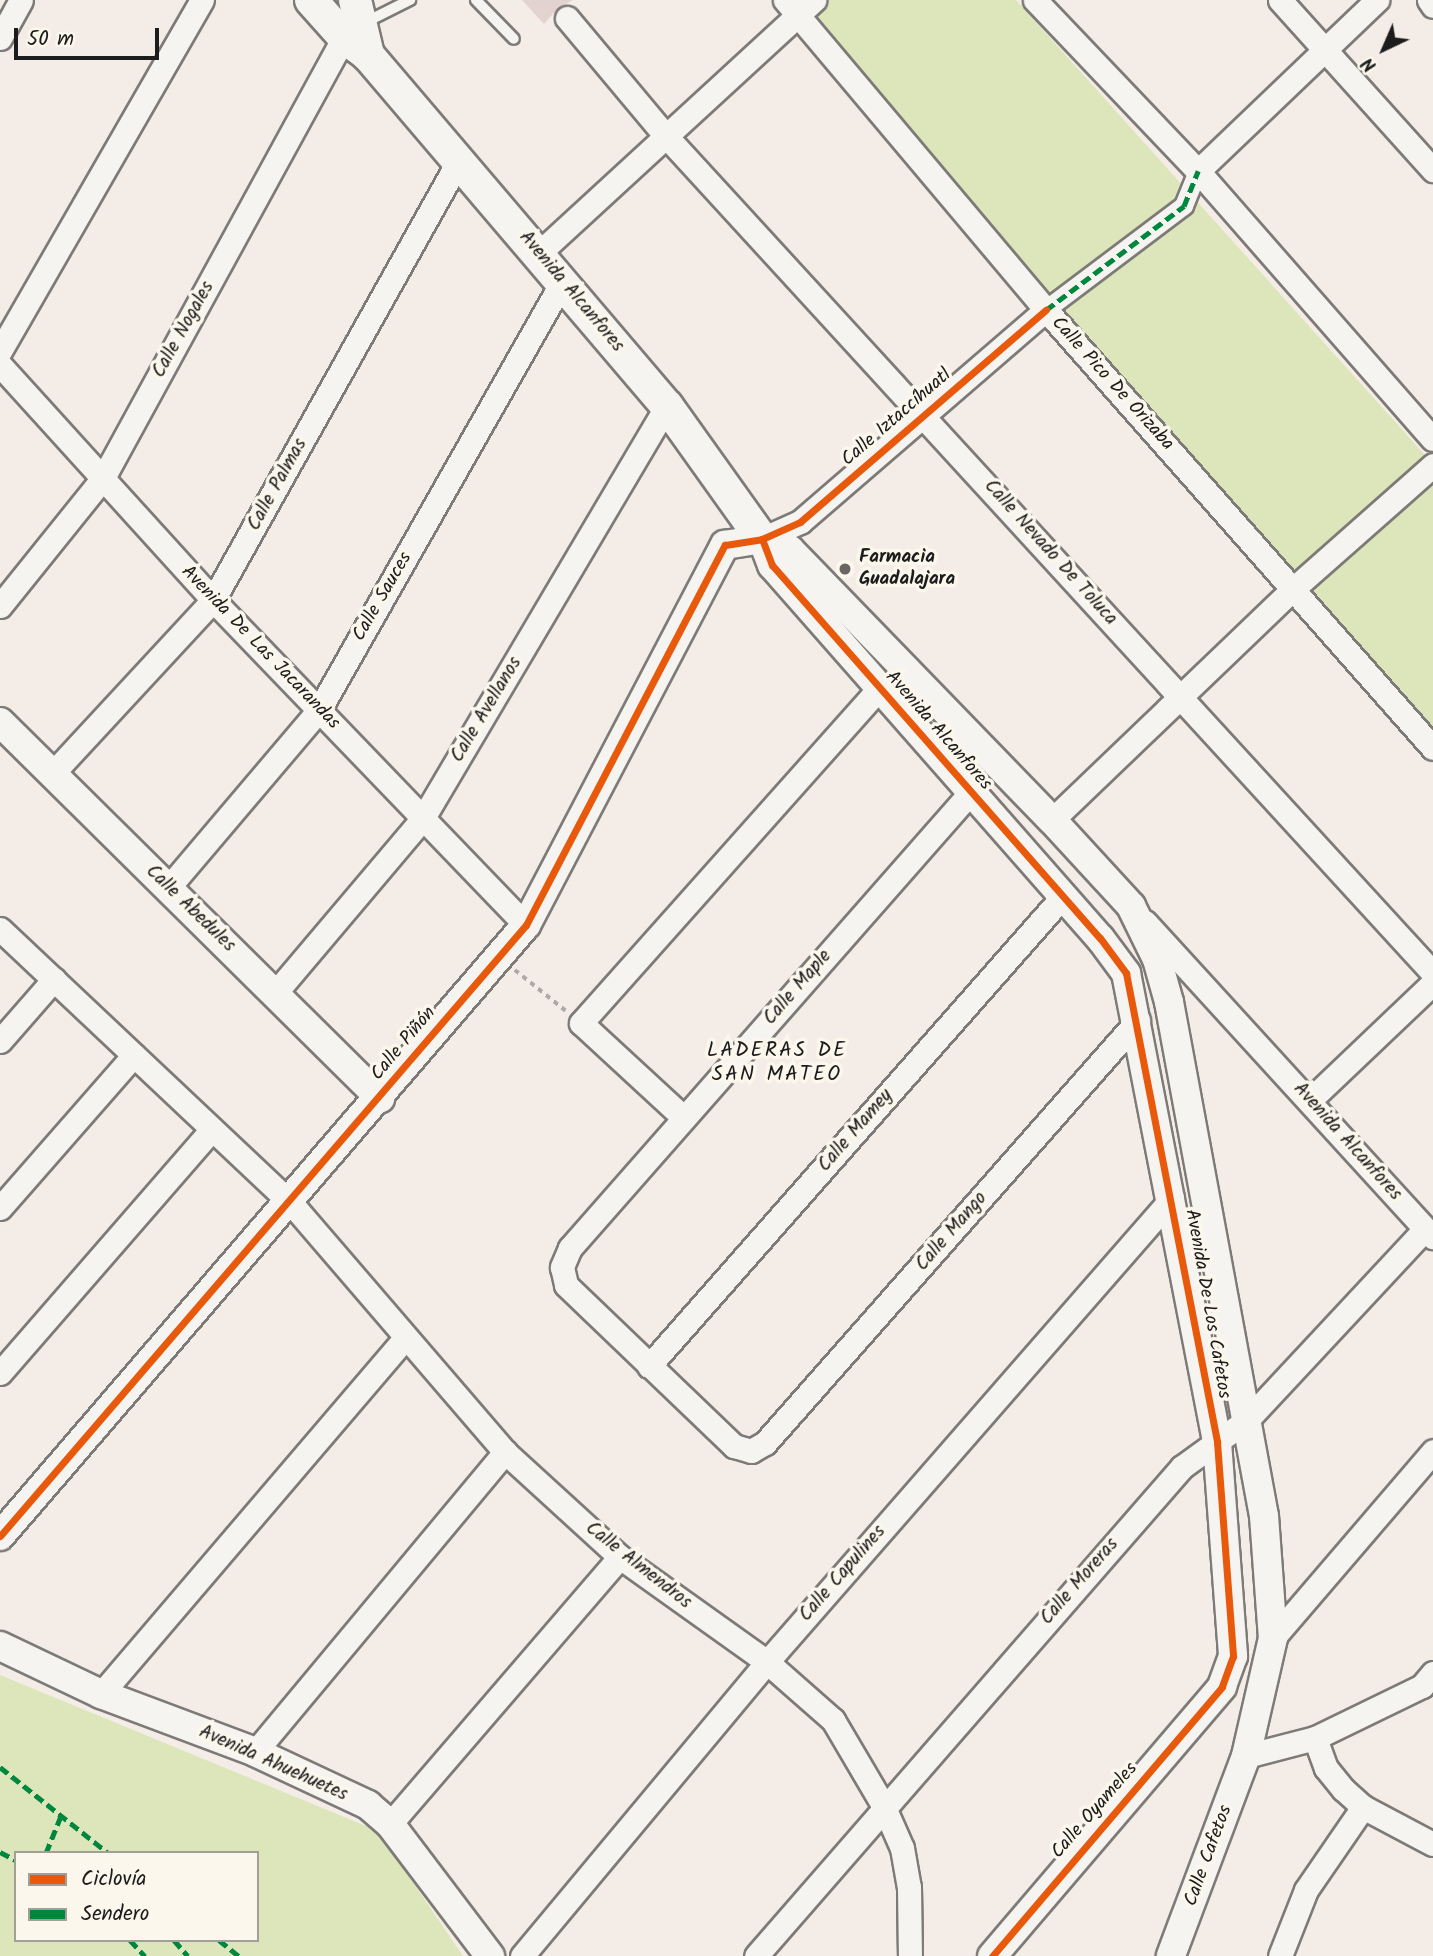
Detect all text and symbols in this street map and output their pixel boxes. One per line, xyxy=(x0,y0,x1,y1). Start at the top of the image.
scale bar xyxy=(18,14,163,58)
north arrow xyxy=(1349,14,1419,84)
text: 50 m xyxy=(27,23,74,56)
text: N xyxy=(1355,49,1384,79)
street label: Avenida Alcanfores xyxy=(514,227,628,357)
street label: Calle Nogales xyxy=(148,278,220,382)
street label: Calle Pico De Orizaba xyxy=(1046,312,1178,456)
street label: Calle Iztaccíhuatl xyxy=(837,364,957,472)
street label: Calle Palmas xyxy=(243,435,313,535)
street label: Calle Nevado De Toluca xyxy=(979,475,1121,631)
place label: Farmacia Guadalajara xyxy=(859,547,955,591)
street label: Calle Sauces xyxy=(348,548,418,646)
street label: Avenida De Las Jacarandas xyxy=(176,561,344,735)
marker: Farmacia Guadalajara xyxy=(837,561,853,577)
street label: Calle Avellanos xyxy=(447,653,527,767)
street label: Avenida Alcanfores xyxy=(880,666,996,796)
street label: Calle Abedules xyxy=(140,861,240,957)
street label: Calle Maple xyxy=(759,946,837,1030)
street label: Calle Piñón xyxy=(367,1002,441,1086)
district label: LADERAS DE SAN MATEO xyxy=(708,1038,846,1088)
street label: Avenida Alcanfores xyxy=(1288,1078,1406,1206)
street label: Calle Mamey xyxy=(814,1085,898,1177)
street label: Calle Mango xyxy=(911,1188,993,1276)
street label: Avenida De Los Cafetos xyxy=(1179,1208,1235,1400)
street label: Calle Almendros xyxy=(580,1518,696,1614)
street label: Calle Capulines xyxy=(795,1521,891,1627)
street label: Calle Moreras xyxy=(1036,1534,1124,1630)
street label: Avenida Ahuehuetes xyxy=(195,1721,351,1807)
street label: Calle Oyameles xyxy=(1047,1758,1143,1864)
street label: Calle Cafetos xyxy=(1180,1802,1238,1910)
legend xyxy=(14,1851,259,1942)
text: Ciclovía xyxy=(81,1863,146,1896)
text: Sendero xyxy=(81,1898,149,1931)

